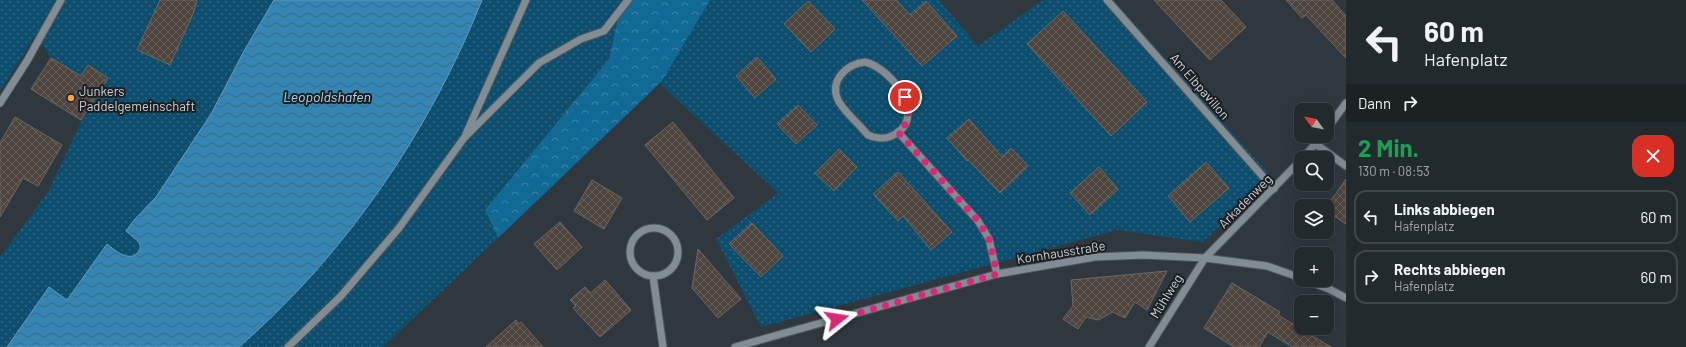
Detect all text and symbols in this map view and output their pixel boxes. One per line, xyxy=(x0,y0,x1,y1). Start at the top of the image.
text: 60 m xyxy=(1424,14,1484,48)
icon: left xyxy=(1358,16,1410,68)
text: Hafenplatz xyxy=(1424,48,1508,70)
street label: Am Elbpavillon xyxy=(1167,50,1233,122)
pin xyxy=(888,80,922,114)
place label: Junkers Paddelgemeinschaft xyxy=(79,83,195,114)
icon: arrive xyxy=(894,86,916,108)
water label: Leopoldshafen xyxy=(283,88,371,105)
icon: right xyxy=(1399,92,1421,114)
marker: Junkers Paddelgemeinschaft xyxy=(66,93,76,103)
text: Dann xyxy=(1358,94,1391,112)
north arrow xyxy=(1294,103,1334,143)
map controls xyxy=(1294,103,1334,335)
text: 2 Min. xyxy=(1358,133,1419,162)
button: close xyxy=(1632,135,1674,177)
button: search xyxy=(1294,151,1334,191)
text: 130 m · 08:53 xyxy=(1358,163,1430,179)
street label: Arkadenweg xyxy=(1215,171,1275,231)
button: layers xyxy=(1294,199,1334,239)
text: Links abbiegen xyxy=(1394,200,1495,218)
icon: left xyxy=(1360,206,1382,228)
text: 60 m xyxy=(1640,208,1672,226)
text: Hafenplatz xyxy=(1394,218,1454,234)
street label: Kornhausstraße xyxy=(1015,237,1107,267)
button: + xyxy=(1294,247,1334,287)
text: Rechts abbiegen xyxy=(1394,260,1505,278)
icon: right xyxy=(1360,266,1382,288)
text: 60 m xyxy=(1640,268,1672,286)
street label: Mühlweg xyxy=(1146,271,1186,321)
text: Hafenplatz xyxy=(1394,278,1454,294)
button: − xyxy=(1294,295,1334,335)
position arrow xyxy=(816,298,858,340)

